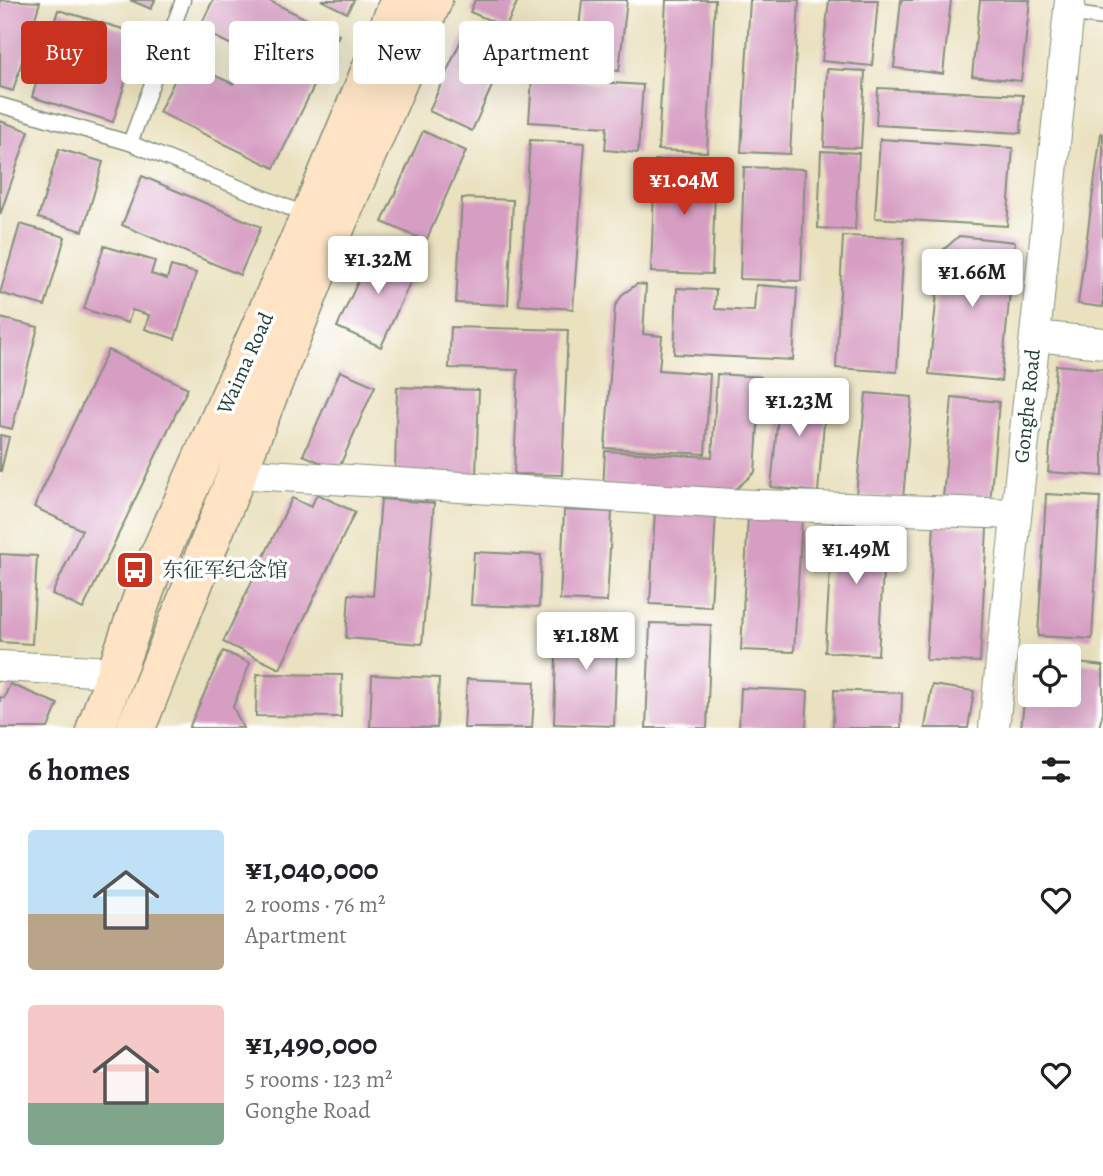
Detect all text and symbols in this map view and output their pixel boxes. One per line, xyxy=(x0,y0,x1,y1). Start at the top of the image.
chip: Buy xyxy=(21,21,107,84)
chip: Rent xyxy=(121,21,215,84)
chip: Filters xyxy=(229,21,339,84)
chip: New xyxy=(353,21,445,84)
chip: Apartment xyxy=(459,21,614,84)
pin: ¥1.04M xyxy=(627,158,741,217)
text: ¥1.04M xyxy=(649,164,719,195)
pin: ¥1.32M xyxy=(321,236,435,296)
text: ¥1.32M xyxy=(344,243,412,274)
pin: ¥1.66M xyxy=(915,250,1029,309)
text: ¥1.66M xyxy=(938,256,1006,287)
street label: Waima Road xyxy=(210,307,280,419)
street label: Gonghe Road xyxy=(1007,347,1047,464)
pin: ¥1.23M xyxy=(742,378,856,438)
text: ¥1.23M xyxy=(765,385,833,416)
pin: ¥1.49M xyxy=(799,526,913,586)
text: ¥1.49M xyxy=(822,533,890,564)
bus stop icon: 东征军纪念馆 xyxy=(114,549,156,591)
place label: 东征军纪念馆 xyxy=(162,556,288,584)
pin: ¥1.18M xyxy=(529,612,643,672)
text: ¥1.18M xyxy=(553,619,619,650)
map controls xyxy=(1018,644,1081,707)
button: locate xyxy=(1018,644,1081,707)
text: 6 homes xyxy=(28,750,130,790)
icon: filters xyxy=(1037,751,1075,789)
text: ¥1,040,000 xyxy=(245,849,379,889)
icon: home xyxy=(84,858,168,942)
icon: heart xyxy=(1037,881,1075,919)
text: 2 rooms · 76 m² xyxy=(245,889,386,920)
text: Apartment xyxy=(245,920,347,951)
text: ¥1,490,000 xyxy=(245,1024,377,1064)
icon: home xyxy=(84,1033,168,1117)
icon: heart xyxy=(1037,1056,1075,1094)
text: 5 rooms · 123 m² xyxy=(245,1064,393,1095)
text: Gonghe Road xyxy=(245,1095,371,1126)

